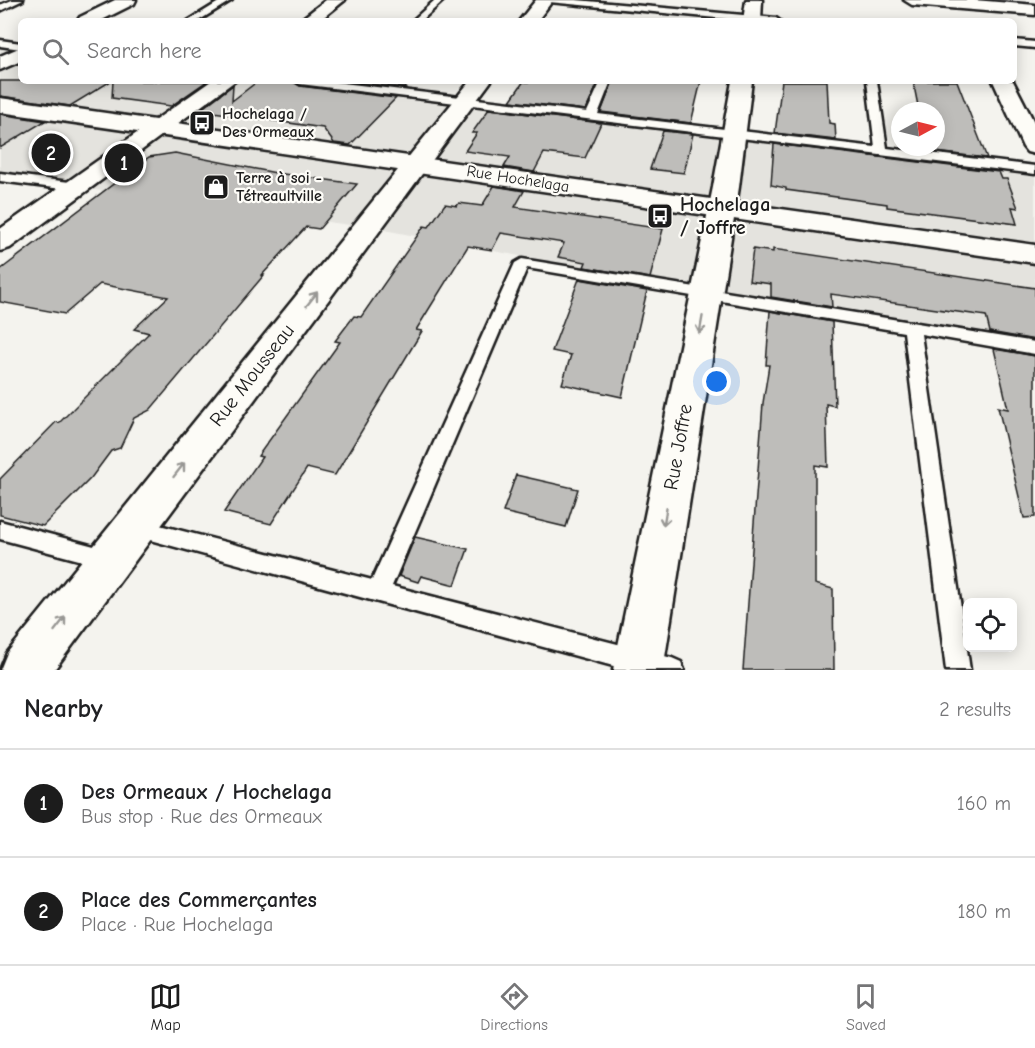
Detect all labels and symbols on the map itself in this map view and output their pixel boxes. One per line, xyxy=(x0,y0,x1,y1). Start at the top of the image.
north arrow xyxy=(891,102,945,156)
place label: Hochelaga / Des Ormeaux xyxy=(222,105,314,141)
bus stop icon: Hochelaga / Des Ormeaux xyxy=(187,108,217,138)
pin: 2 xyxy=(32,130,70,176)
pin: 1 xyxy=(104,140,144,186)
street label: Rue Hochelaga xyxy=(465,162,571,196)
place label: Terre à soi - Tétreaultville xyxy=(236,169,322,205)
shop icon: Terre à soi - Tétreaultville xyxy=(201,172,231,202)
place label: Hochelaga / Joffre xyxy=(680,193,770,239)
bus stop icon: Hochelaga / Joffre xyxy=(645,201,675,231)
one-way arrow xyxy=(305,291,318,307)
one-way arrow xyxy=(695,315,706,334)
street label: Rue Mousseau xyxy=(205,319,299,431)
your location xyxy=(702,367,731,396)
street label: Rue Joffre xyxy=(659,402,697,492)
one-way arrow xyxy=(173,462,186,478)
one-way arrow xyxy=(659,506,670,526)
one-way arrow xyxy=(54,616,67,632)

